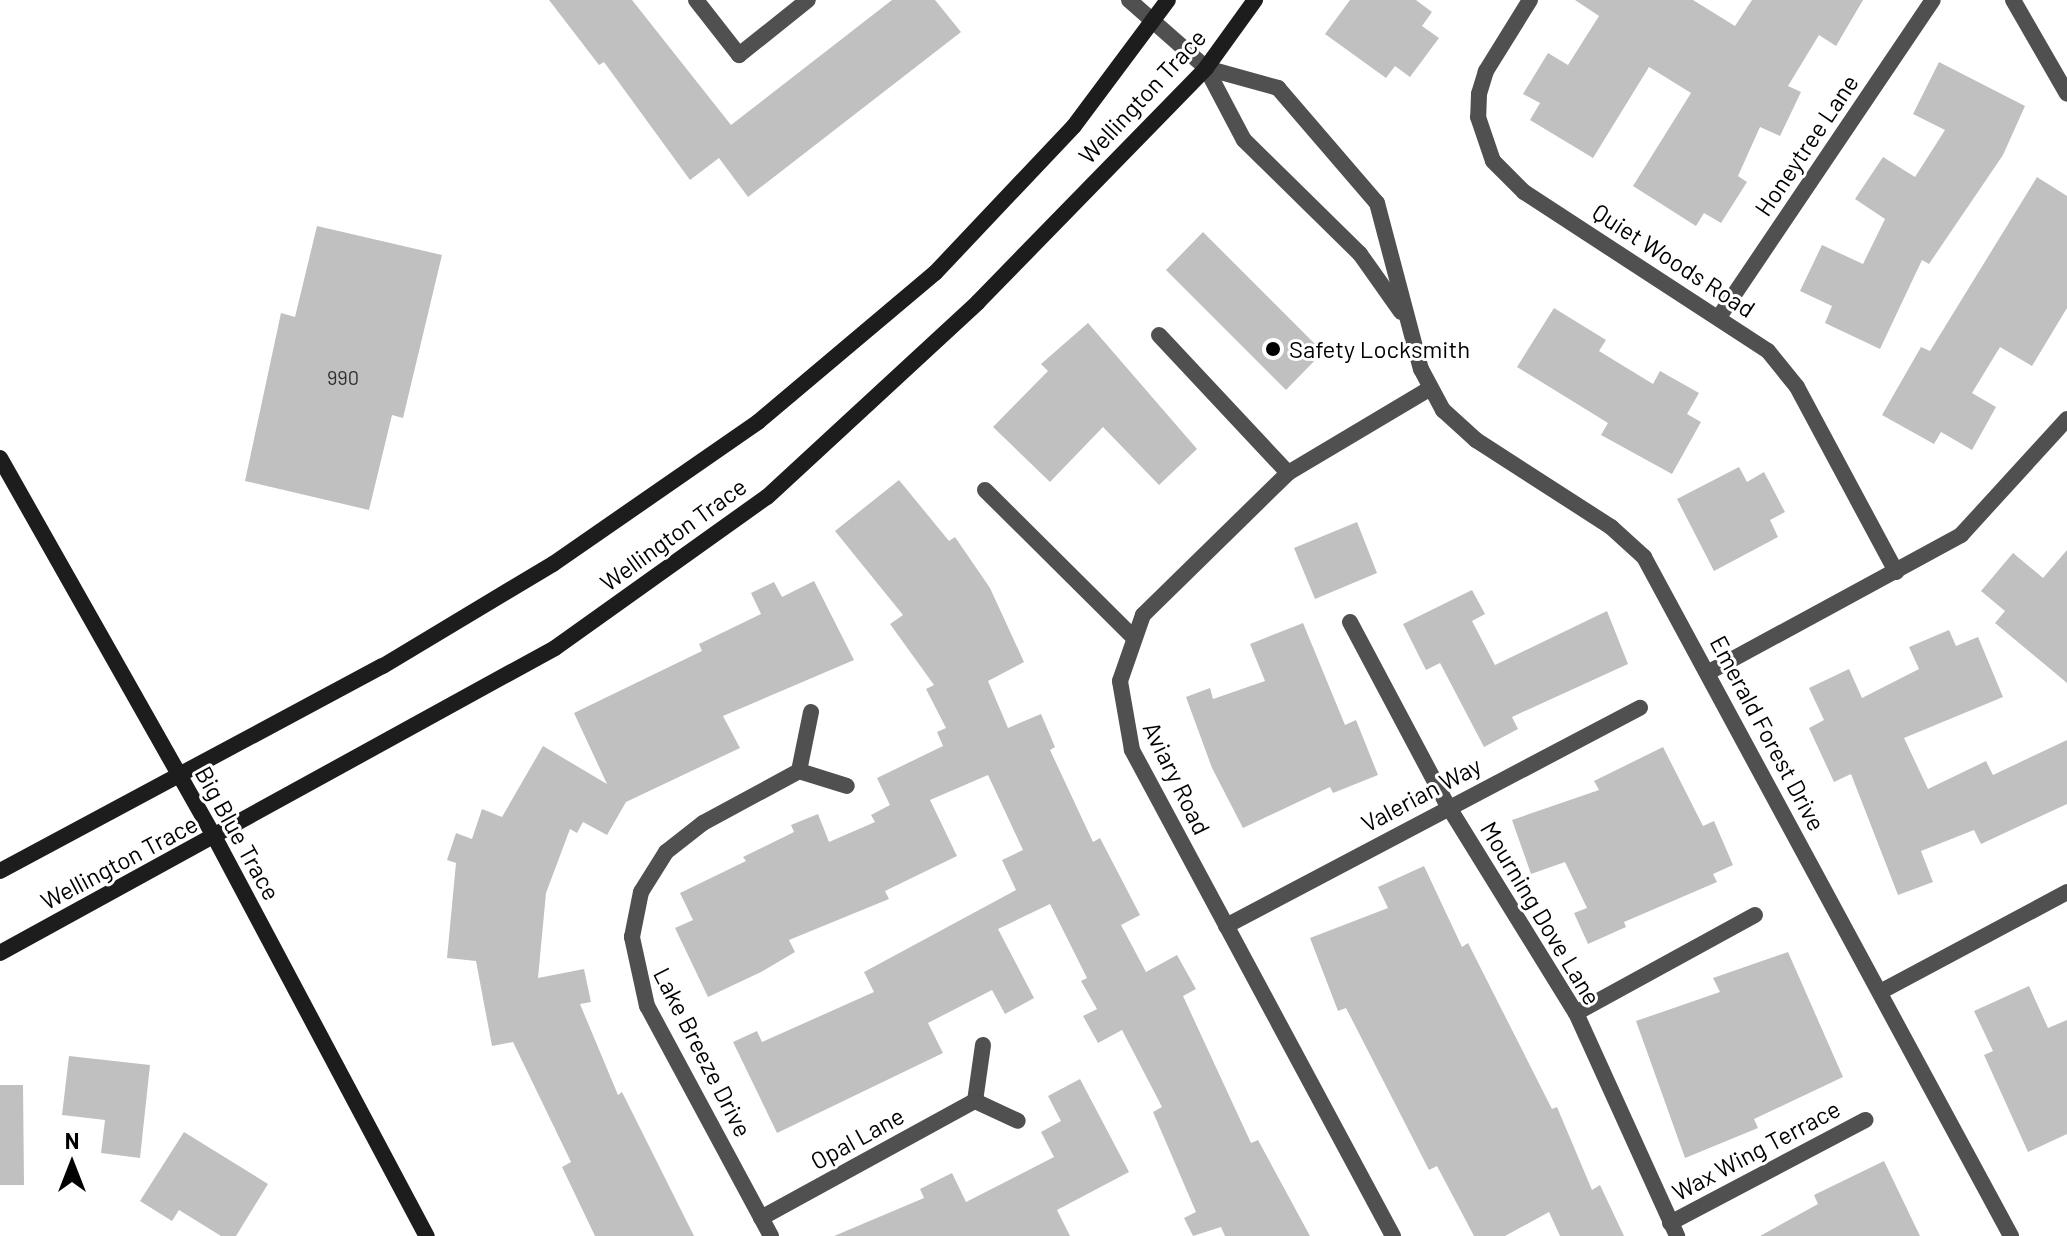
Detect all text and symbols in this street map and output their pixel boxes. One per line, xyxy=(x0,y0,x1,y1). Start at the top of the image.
street label: Wellington Trace xyxy=(1072,23,1212,169)
street label: Honeytree Lane xyxy=(1748,69,1864,221)
street label: Quiet Woods Road xyxy=(1588,197,1760,323)
place label: Safety Locksmith xyxy=(1289,335,1470,363)
marker: Safety Locksmith xyxy=(1264,340,1282,358)
house number: 990 xyxy=(327,365,359,389)
street label: Wellington Trace xyxy=(594,471,752,597)
street label: Emerald Forest Drive xyxy=(1704,631,1832,835)
street label: Aviary Road xyxy=(1137,717,1217,839)
street label: Valerian Way xyxy=(1356,750,1486,838)
street label: Big Blue Trace xyxy=(189,761,287,905)
street label: Wellington Trace xyxy=(36,809,202,915)
street label: Mourning Dove Lane xyxy=(1475,816,1607,1010)
street label: Lake Breeze Drive xyxy=(648,963,758,1141)
street label: Wax Wing Terrace xyxy=(1667,1094,1845,1206)
street label: Opal Lane xyxy=(805,1101,909,1175)
north arrow xyxy=(32,1124,112,1204)
text: N xyxy=(65,1127,79,1153)

